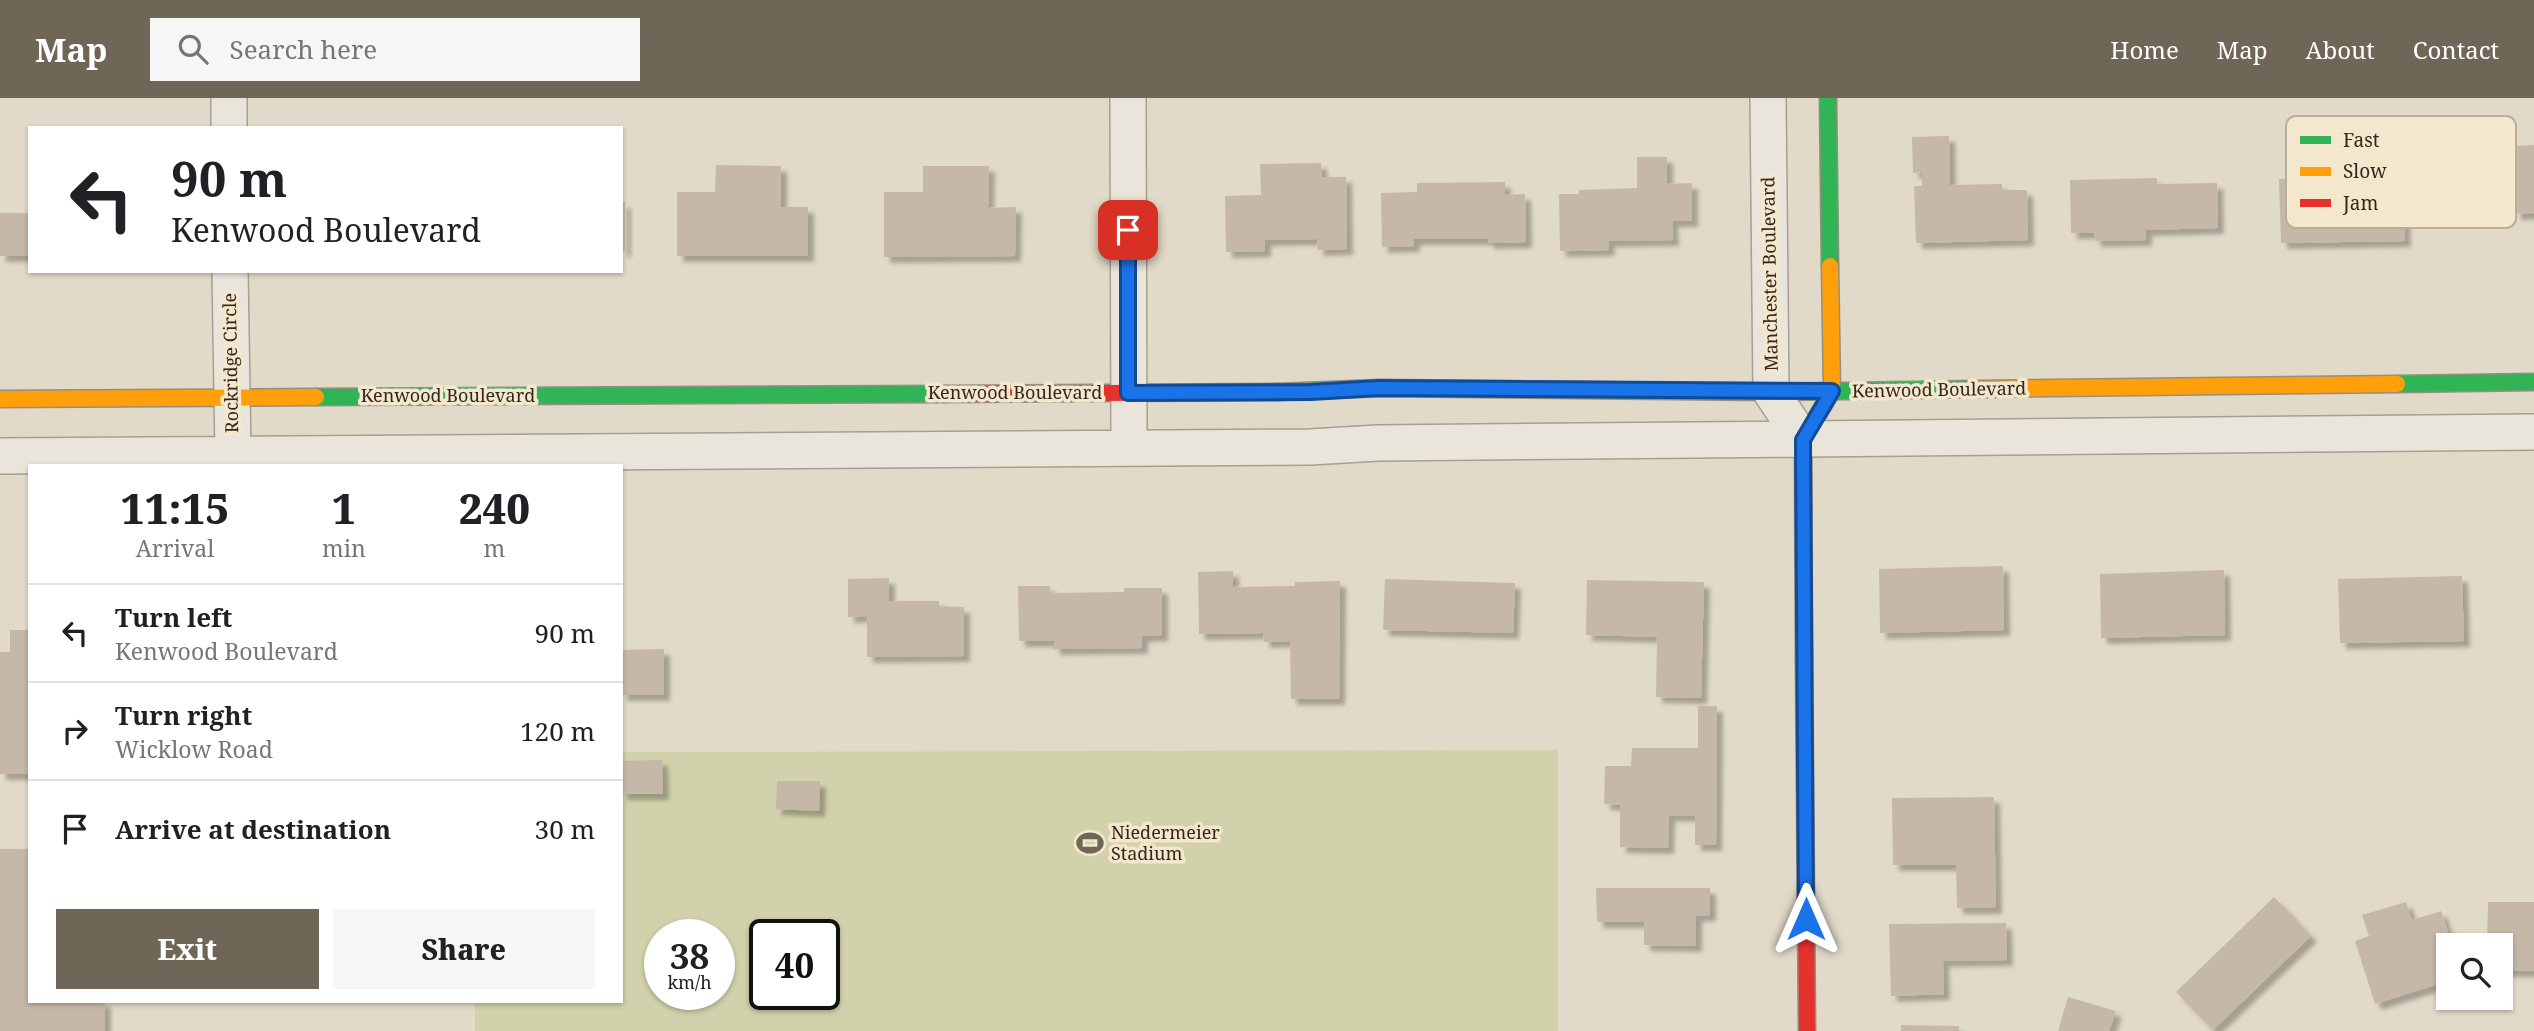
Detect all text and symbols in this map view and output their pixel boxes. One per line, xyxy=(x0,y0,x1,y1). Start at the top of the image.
search box xyxy=(150,18,640,81)
text: Map xyxy=(35,27,108,72)
icon: search xyxy=(174,30,212,68)
text: Search here xyxy=(230,31,377,67)
text: Home xyxy=(2110,33,2179,66)
text: Map xyxy=(2217,33,2268,66)
text: About xyxy=(2306,33,2375,66)
text: Contact xyxy=(2413,33,2499,66)
legend xyxy=(2286,116,2516,228)
text: Fast xyxy=(2343,127,2380,153)
text: 90 m xyxy=(171,145,287,211)
icon: left xyxy=(56,154,147,245)
text: Slow xyxy=(2343,158,2387,184)
street label: Manchester Boulevard xyxy=(1755,176,1783,372)
text: Jam xyxy=(2342,190,2378,216)
pin xyxy=(1098,200,1158,260)
text: Kenwood Boulevard xyxy=(171,208,481,251)
icon: arrive xyxy=(1109,211,1147,249)
street label: Rockridge Circle xyxy=(217,293,243,433)
street label: Kenwood Boulevard xyxy=(1852,375,2026,403)
street label: Kenwood Boulevard xyxy=(928,380,1102,404)
street label: Kenwood Boulevard xyxy=(361,383,535,407)
text: 11:15 xyxy=(121,479,229,536)
text: 1 xyxy=(332,479,356,536)
text: 240 xyxy=(459,479,530,536)
text: Arrival xyxy=(136,532,214,564)
text: min xyxy=(322,532,366,564)
text: m xyxy=(484,532,505,564)
text: Turn left xyxy=(115,599,232,635)
icon: left xyxy=(56,614,94,652)
text: 90 m xyxy=(535,615,595,651)
text: Kenwood Boulevard xyxy=(115,635,338,667)
text: Turn right xyxy=(115,697,252,733)
icon: right xyxy=(56,712,94,750)
text: 120 m xyxy=(520,713,595,749)
text: Wicklow Road xyxy=(115,733,273,765)
icon: arrive xyxy=(56,810,94,848)
text: Arrive at destination xyxy=(115,811,391,847)
text: 30 m xyxy=(535,811,595,847)
place label: Niedermeier Stadium xyxy=(1111,820,1220,865)
sports icon: Niedermeier Stadium xyxy=(1075,828,1105,858)
position arrow xyxy=(1769,882,1843,956)
button: Exit xyxy=(56,909,319,989)
button: Share xyxy=(333,909,595,989)
speed limit sign: 40 xyxy=(749,919,840,1010)
text: 38 xyxy=(670,932,709,979)
map controls xyxy=(2436,933,2513,1010)
button: search xyxy=(2436,933,2513,1010)
text: km/h xyxy=(667,970,712,994)

